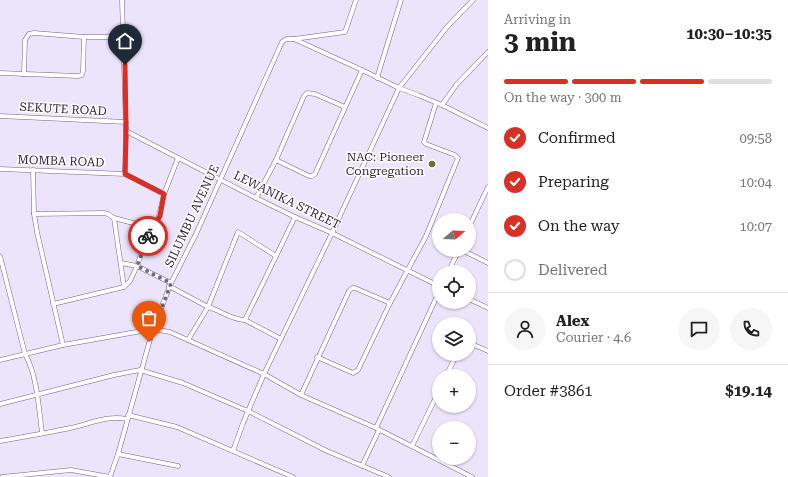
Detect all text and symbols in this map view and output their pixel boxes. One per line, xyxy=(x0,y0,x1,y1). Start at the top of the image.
text: Arriving in xyxy=(504,12,571,27)
pin xyxy=(108,24,142,65)
text: 10:30–10:35 xyxy=(686,25,772,43)
text: 3 min xyxy=(504,27,576,57)
icon: home xyxy=(114,30,136,52)
text: On the way · 300 m xyxy=(504,90,621,105)
street label: SEKUTE ROAD xyxy=(19,100,107,118)
icon: check xyxy=(504,127,526,149)
text: Confirmed xyxy=(538,129,616,147)
text: 09:58 xyxy=(740,131,772,146)
place label: NAC: Pioneer Congregation xyxy=(346,150,424,178)
street label: MOMBA ROAD xyxy=(17,152,105,170)
marker: NAC: Pioneer Congregation xyxy=(427,159,437,169)
street label: SILUMBU AVENUE xyxy=(162,162,222,270)
street label: LEWANIKA STREET xyxy=(232,168,342,232)
icon: check xyxy=(504,171,526,193)
text: Preparing xyxy=(538,173,609,191)
text: 10:04 xyxy=(740,175,772,190)
north arrow xyxy=(432,213,476,257)
map controls xyxy=(432,213,476,465)
icon: check xyxy=(504,215,526,237)
courier xyxy=(128,216,168,256)
text: On the way xyxy=(538,217,620,235)
text: 10:07 xyxy=(740,219,772,234)
icon: bike xyxy=(137,225,159,247)
text: Delivered xyxy=(538,261,608,279)
button: locate xyxy=(432,265,476,309)
pin xyxy=(132,301,166,342)
icon: bag xyxy=(138,307,160,329)
button: person xyxy=(504,308,546,350)
button: chat xyxy=(678,308,720,350)
button: phone xyxy=(730,308,772,350)
text: Alex xyxy=(556,312,589,330)
button: layers xyxy=(432,317,476,361)
text: Courier · 4.6 xyxy=(556,330,631,345)
button: + xyxy=(432,369,476,413)
text: Order #3861 xyxy=(504,382,593,400)
text: $19.14 xyxy=(725,382,772,400)
button: − xyxy=(432,421,476,465)

